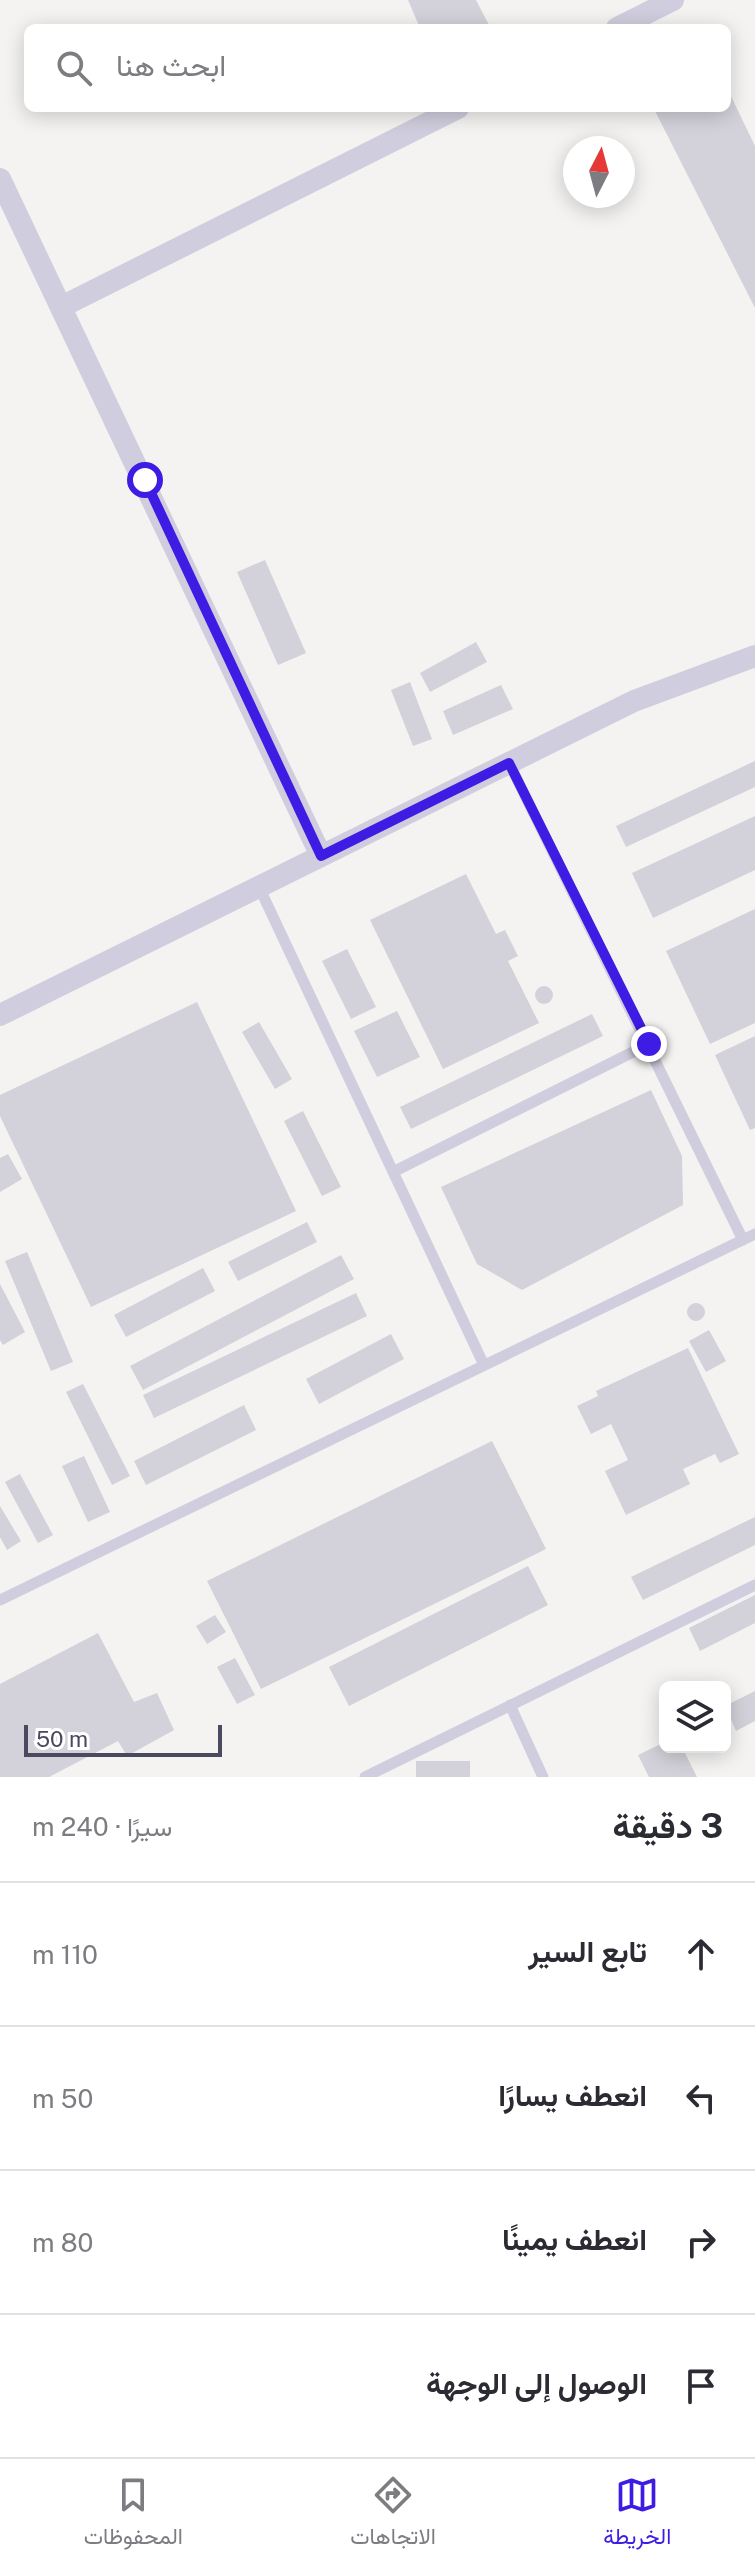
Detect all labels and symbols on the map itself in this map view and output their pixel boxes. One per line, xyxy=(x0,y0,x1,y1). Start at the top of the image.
north arrow xyxy=(563,136,635,208)
route start xyxy=(127,462,163,498)
route end xyxy=(631,1026,667,1062)
scale bar xyxy=(24,1721,222,1757)

